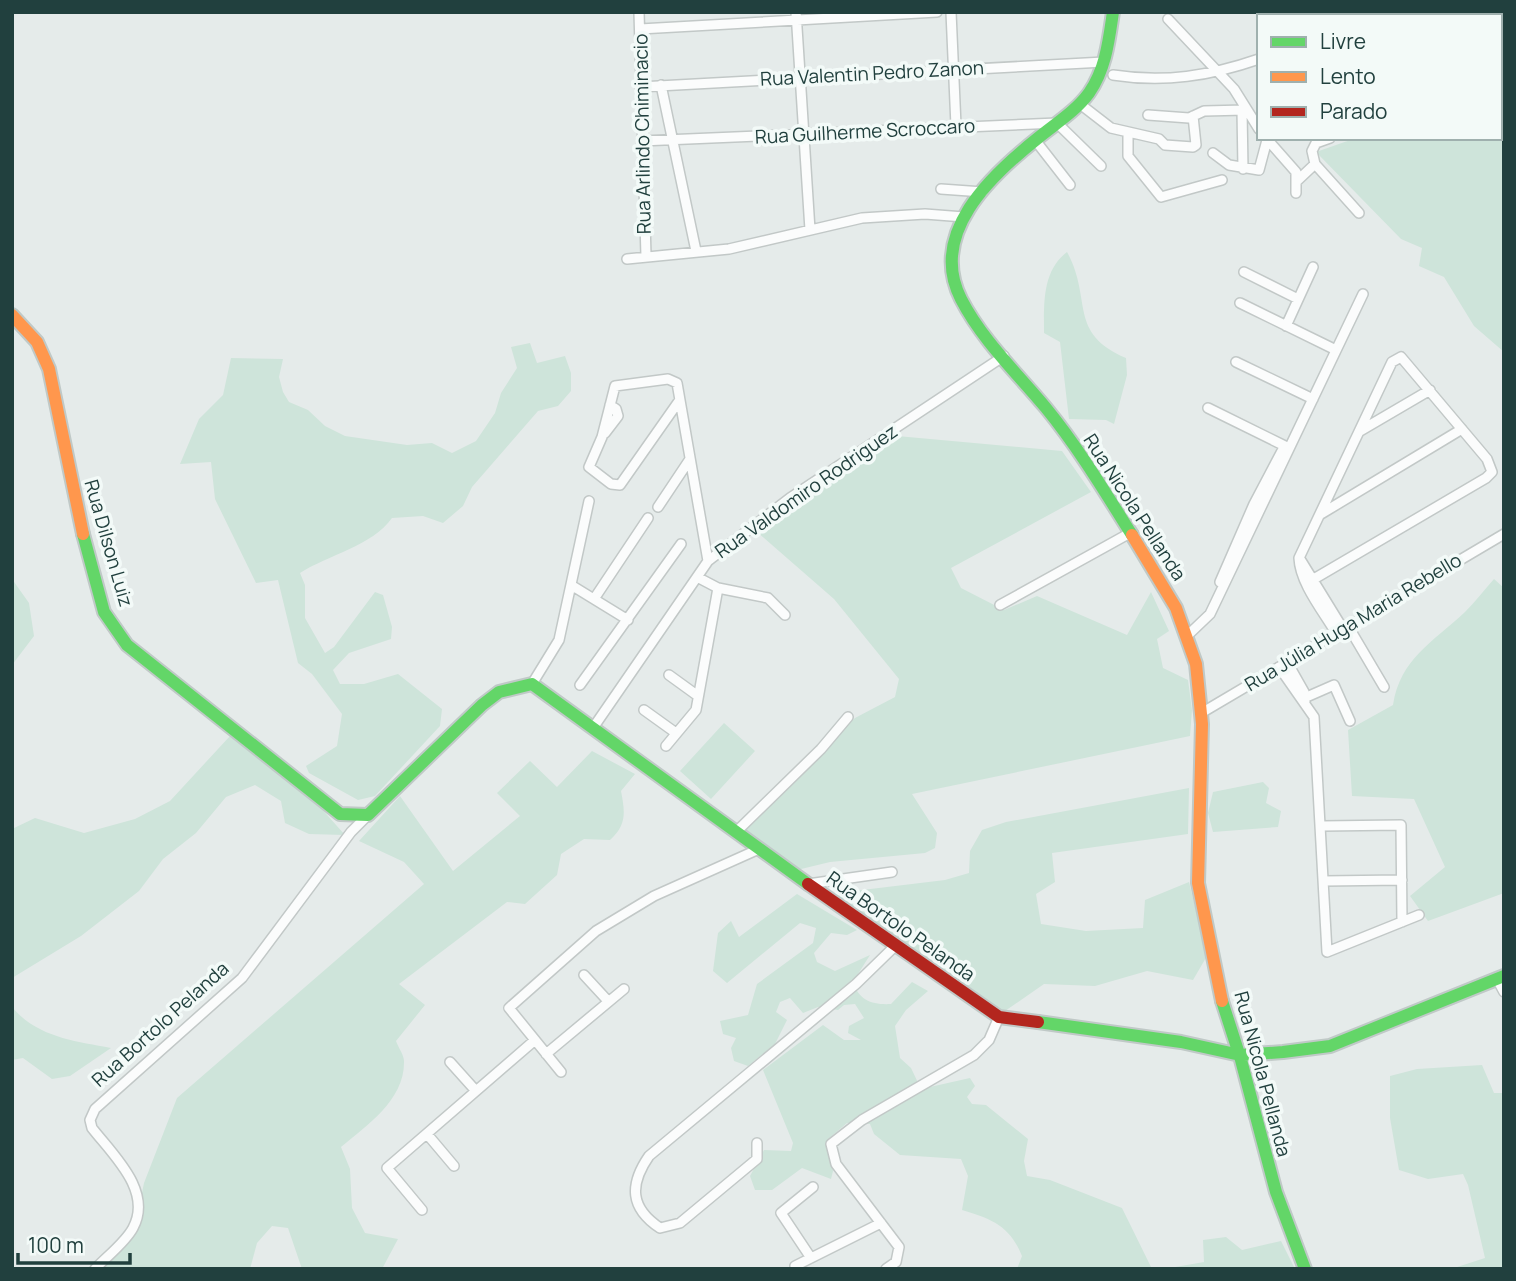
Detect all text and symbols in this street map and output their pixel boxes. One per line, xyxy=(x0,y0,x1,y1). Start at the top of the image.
legend xyxy=(1257,14,1502,140)
text: Livre xyxy=(1320,27,1366,55)
street label: Rua Arlindo Chiminacio xyxy=(627,34,657,234)
street label: Rua Valentin Pedro Zanon xyxy=(760,54,984,92)
text: Lento xyxy=(1320,62,1376,90)
text: Parado xyxy=(1320,97,1388,125)
street label: Rua Guilherme Scroccaro xyxy=(754,112,976,150)
street label: Rua Valdomiro Rodriguez xyxy=(709,418,903,564)
street label: Rua Nicola Pellanda xyxy=(1078,429,1192,585)
street label: Rua Dilson Luiz xyxy=(78,476,140,610)
street label: Rua Júlia Huga Maria Rebello xyxy=(1240,547,1466,697)
street label: Rua Bortolo Pelanda xyxy=(822,865,980,987)
street label: Rua Bortolo Pelanda xyxy=(86,956,234,1092)
street label: Rua Nicola Pellanda xyxy=(1228,988,1298,1160)
scale bar xyxy=(18,1222,130,1266)
text: 100 m xyxy=(28,1231,84,1259)

